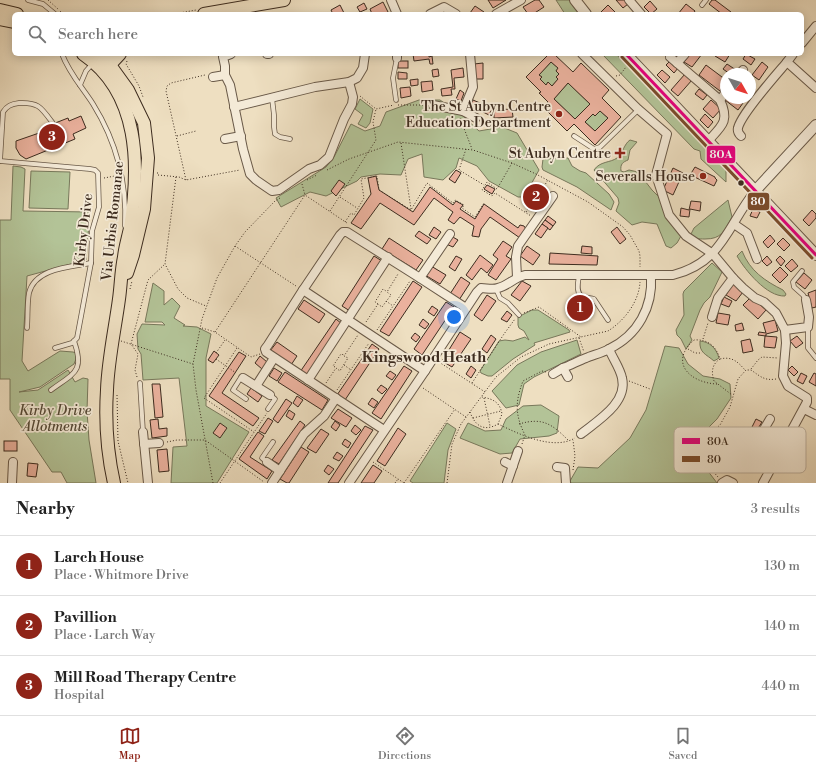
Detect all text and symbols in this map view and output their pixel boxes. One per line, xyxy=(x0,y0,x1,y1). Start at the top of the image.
search box xyxy=(12,12,804,56)
icon: search xyxy=(26,23,48,45)
text: Search here xyxy=(58,25,138,44)
north arrow xyxy=(720,68,756,104)
place label: The St Aubyn Centre Education Department xyxy=(405,98,551,132)
marker: The St Aubyn Centre Education Department xyxy=(554,109,564,119)
pin: 3 xyxy=(39,122,65,152)
place label: St Aubyn Centre xyxy=(509,145,611,163)
line badge: 80A xyxy=(706,145,736,164)
marker: St Aubyn Centre xyxy=(614,147,626,159)
text: 80A xyxy=(710,148,734,162)
street label: Via Urbis Romanae xyxy=(98,160,128,283)
place label: Severalls House xyxy=(595,168,695,186)
marker: Severalls House xyxy=(698,171,708,181)
unlabelled marker xyxy=(736,178,746,188)
pin: 2 xyxy=(523,182,549,212)
street label: Kirby Drive xyxy=(71,192,97,268)
line badge: 80 xyxy=(747,192,770,211)
text: 80 xyxy=(750,195,766,209)
pin: 1 xyxy=(567,293,593,323)
your location xyxy=(444,307,464,327)
district label: Kingswood Heath xyxy=(362,348,487,367)
park label: Kirby Drive Allotments xyxy=(19,402,92,436)
legend xyxy=(674,427,806,473)
text: 80A xyxy=(707,435,729,449)
text: 80 xyxy=(707,453,721,467)
text: Nearby xyxy=(16,498,75,520)
text: 3 results xyxy=(751,501,800,517)
text: Larch House xyxy=(54,548,144,567)
text: 1 xyxy=(26,558,32,574)
text: 130 m xyxy=(765,558,800,574)
text: Place · Whitmore Drive xyxy=(54,567,189,583)
text: Pavillion xyxy=(54,608,117,627)
text: 2 xyxy=(25,618,33,634)
text: 140 m xyxy=(764,618,800,634)
text: Place · Larch Way xyxy=(54,627,155,643)
text: Mill Road Therapy Centre xyxy=(54,668,236,687)
text: 3 xyxy=(25,678,33,694)
text: 440 m xyxy=(762,678,800,694)
text: Hospital xyxy=(54,687,104,703)
tab: Map xyxy=(119,725,141,763)
tab: Directions xyxy=(378,725,431,763)
tab: Saved xyxy=(668,725,697,763)

